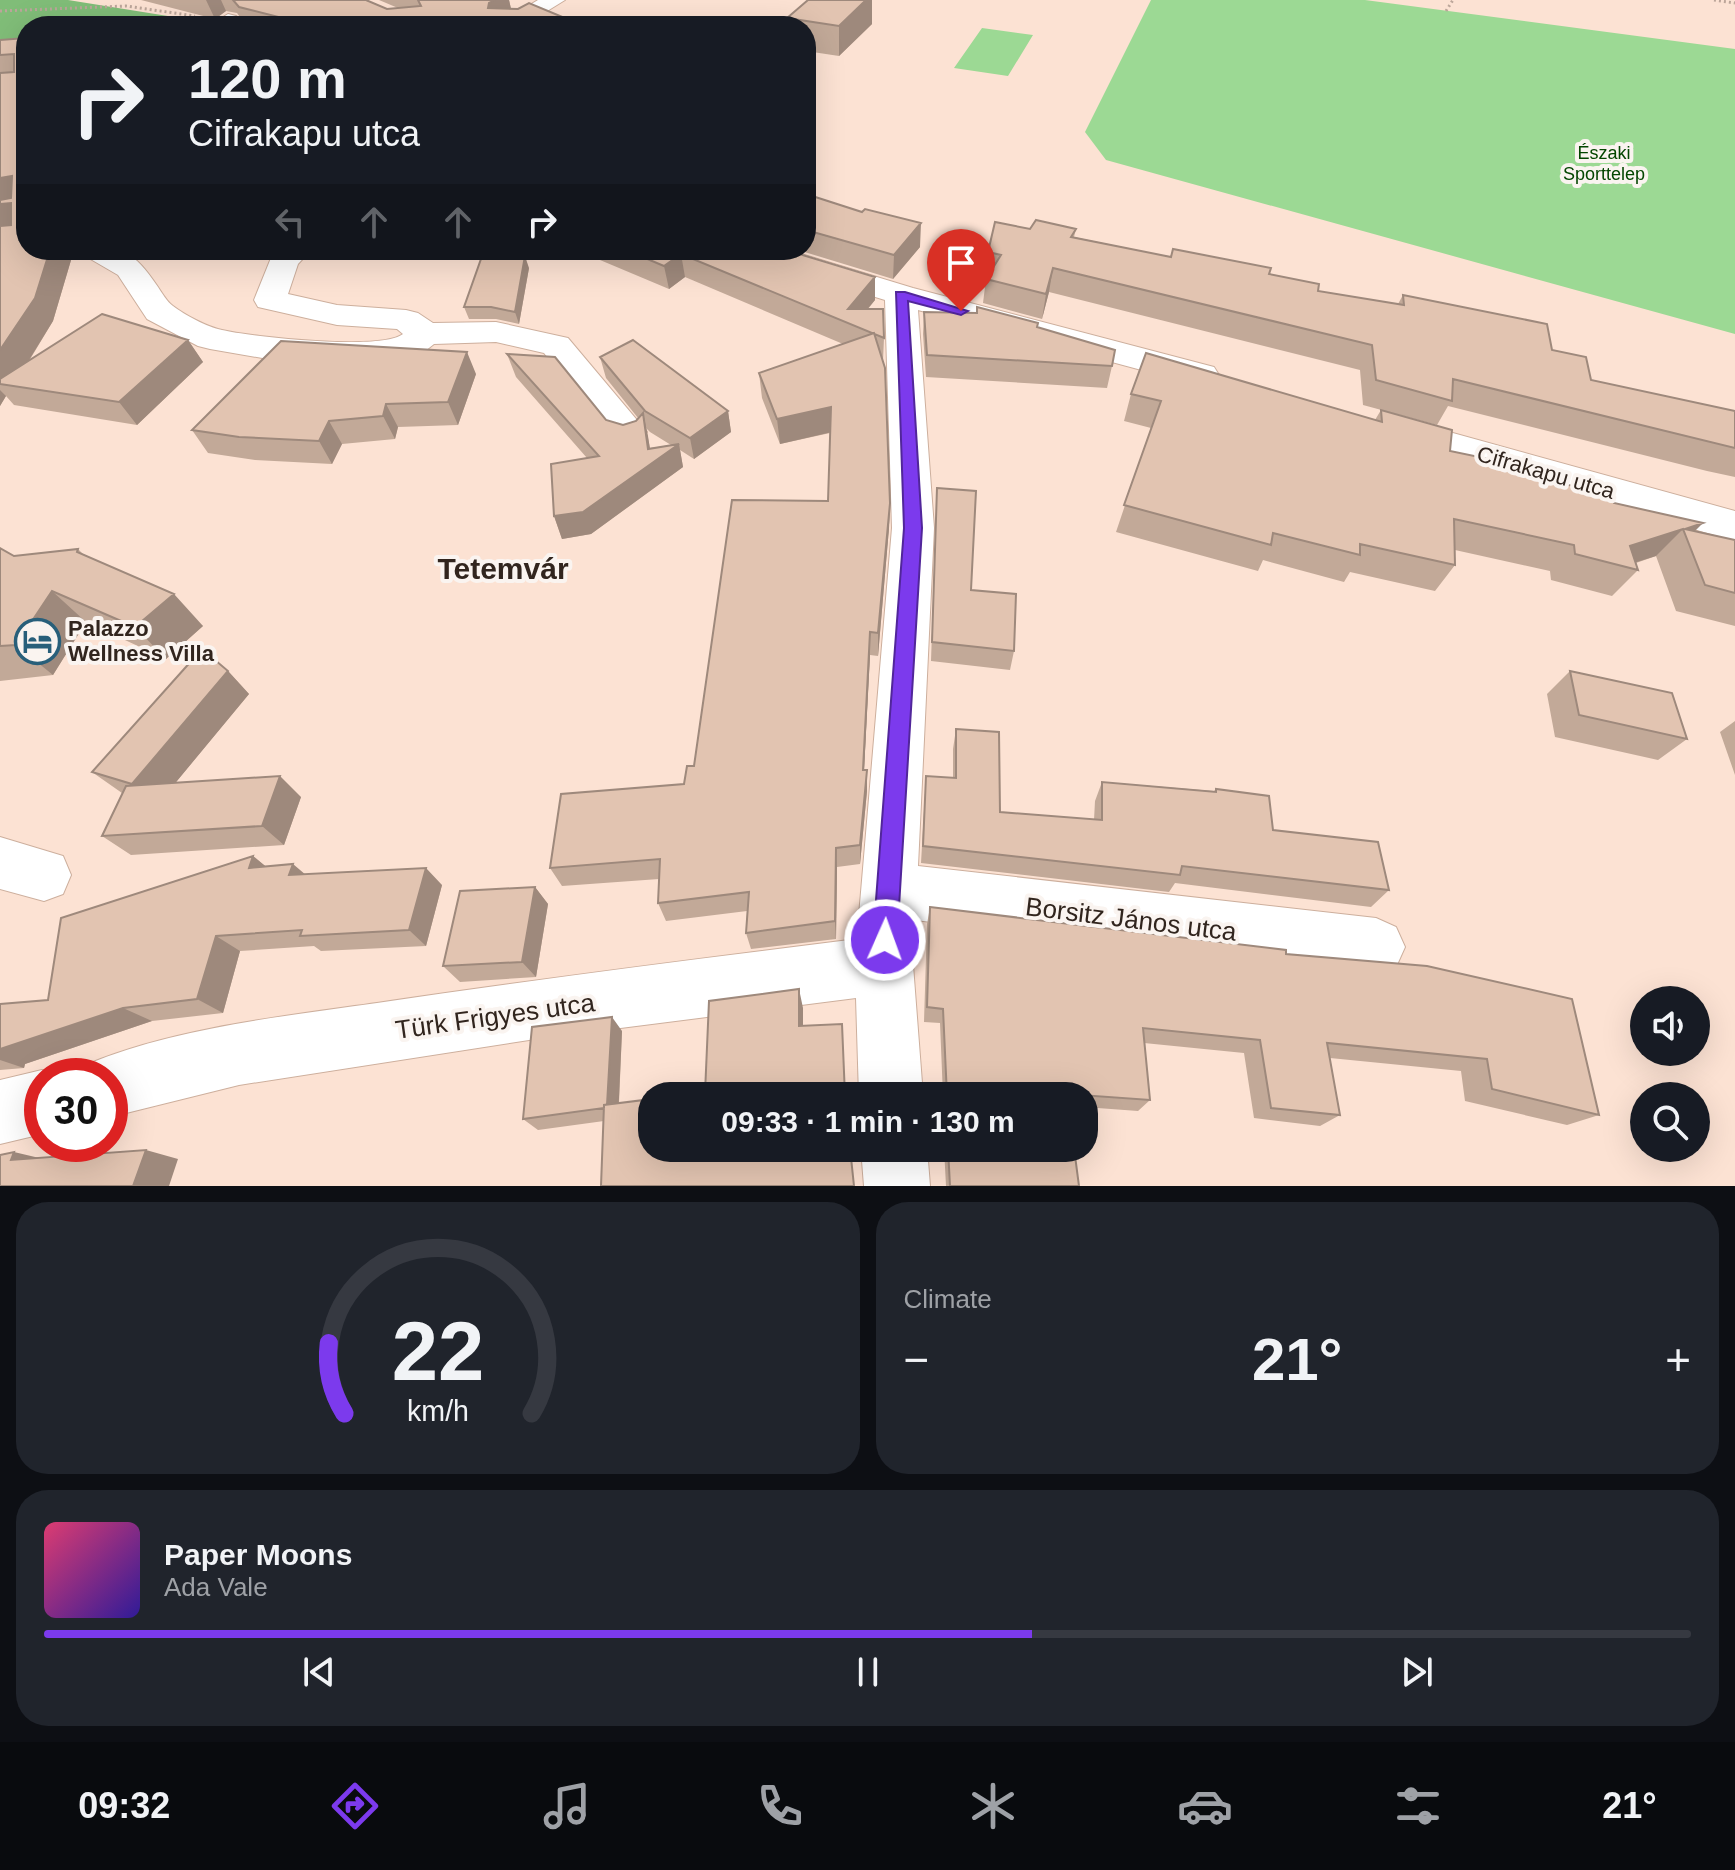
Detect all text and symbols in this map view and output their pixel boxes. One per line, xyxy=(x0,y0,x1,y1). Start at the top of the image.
text: 120 m xyxy=(188,47,347,110)
icon: right xyxy=(56,48,160,152)
text: Cifrakapu utca xyxy=(188,113,420,154)
park label: Északi Sporttelep xyxy=(1563,143,1645,184)
icon: left xyxy=(268,200,312,244)
icon: ahead xyxy=(352,200,396,244)
icon: ahead xyxy=(436,200,480,244)
icon: right xyxy=(520,200,564,244)
pin xyxy=(927,229,995,311)
icon: arrive xyxy=(939,241,983,285)
street label: Cifrakapu utca xyxy=(1474,441,1618,504)
district label: Tetemvár xyxy=(437,552,569,585)
place label: Palazzo Wellness Villa xyxy=(68,616,215,666)
hotel icon: Palazzo Wellness Villa xyxy=(13,617,61,665)
street label: Borsitz János utca xyxy=(1024,891,1239,947)
position arrow xyxy=(843,898,927,982)
map controls xyxy=(1630,986,1710,1162)
button: sound xyxy=(1630,986,1710,1066)
street label: Türk Frigyes utca xyxy=(393,987,597,1045)
speed limit sign: 30 xyxy=(24,1058,128,1162)
button: search xyxy=(1630,1082,1710,1162)
text: 09:33 · 1 min · 130 m xyxy=(721,1105,1015,1138)
text: Climate xyxy=(904,1284,992,1314)
text: 22 xyxy=(391,1305,484,1398)
text: 21° xyxy=(1252,1326,1343,1393)
text: − xyxy=(904,1335,929,1384)
text: + xyxy=(1665,1335,1691,1384)
text: km/h xyxy=(407,1395,469,1427)
text: Paper Moons xyxy=(164,1538,352,1571)
text: Ada Vale xyxy=(164,1572,268,1602)
icon: previous xyxy=(297,1650,341,1694)
icon: pause xyxy=(846,1650,890,1694)
icon: next xyxy=(1395,1650,1439,1694)
icon: directions xyxy=(327,1778,383,1834)
icon: music xyxy=(539,1778,595,1834)
icon: phone xyxy=(752,1778,808,1834)
icon: climate xyxy=(965,1778,1021,1834)
icon: car xyxy=(1177,1778,1233,1834)
icon: filters xyxy=(1390,1778,1446,1834)
text: 09:32 xyxy=(78,1785,170,1826)
text: 21° xyxy=(1602,1785,1657,1826)

